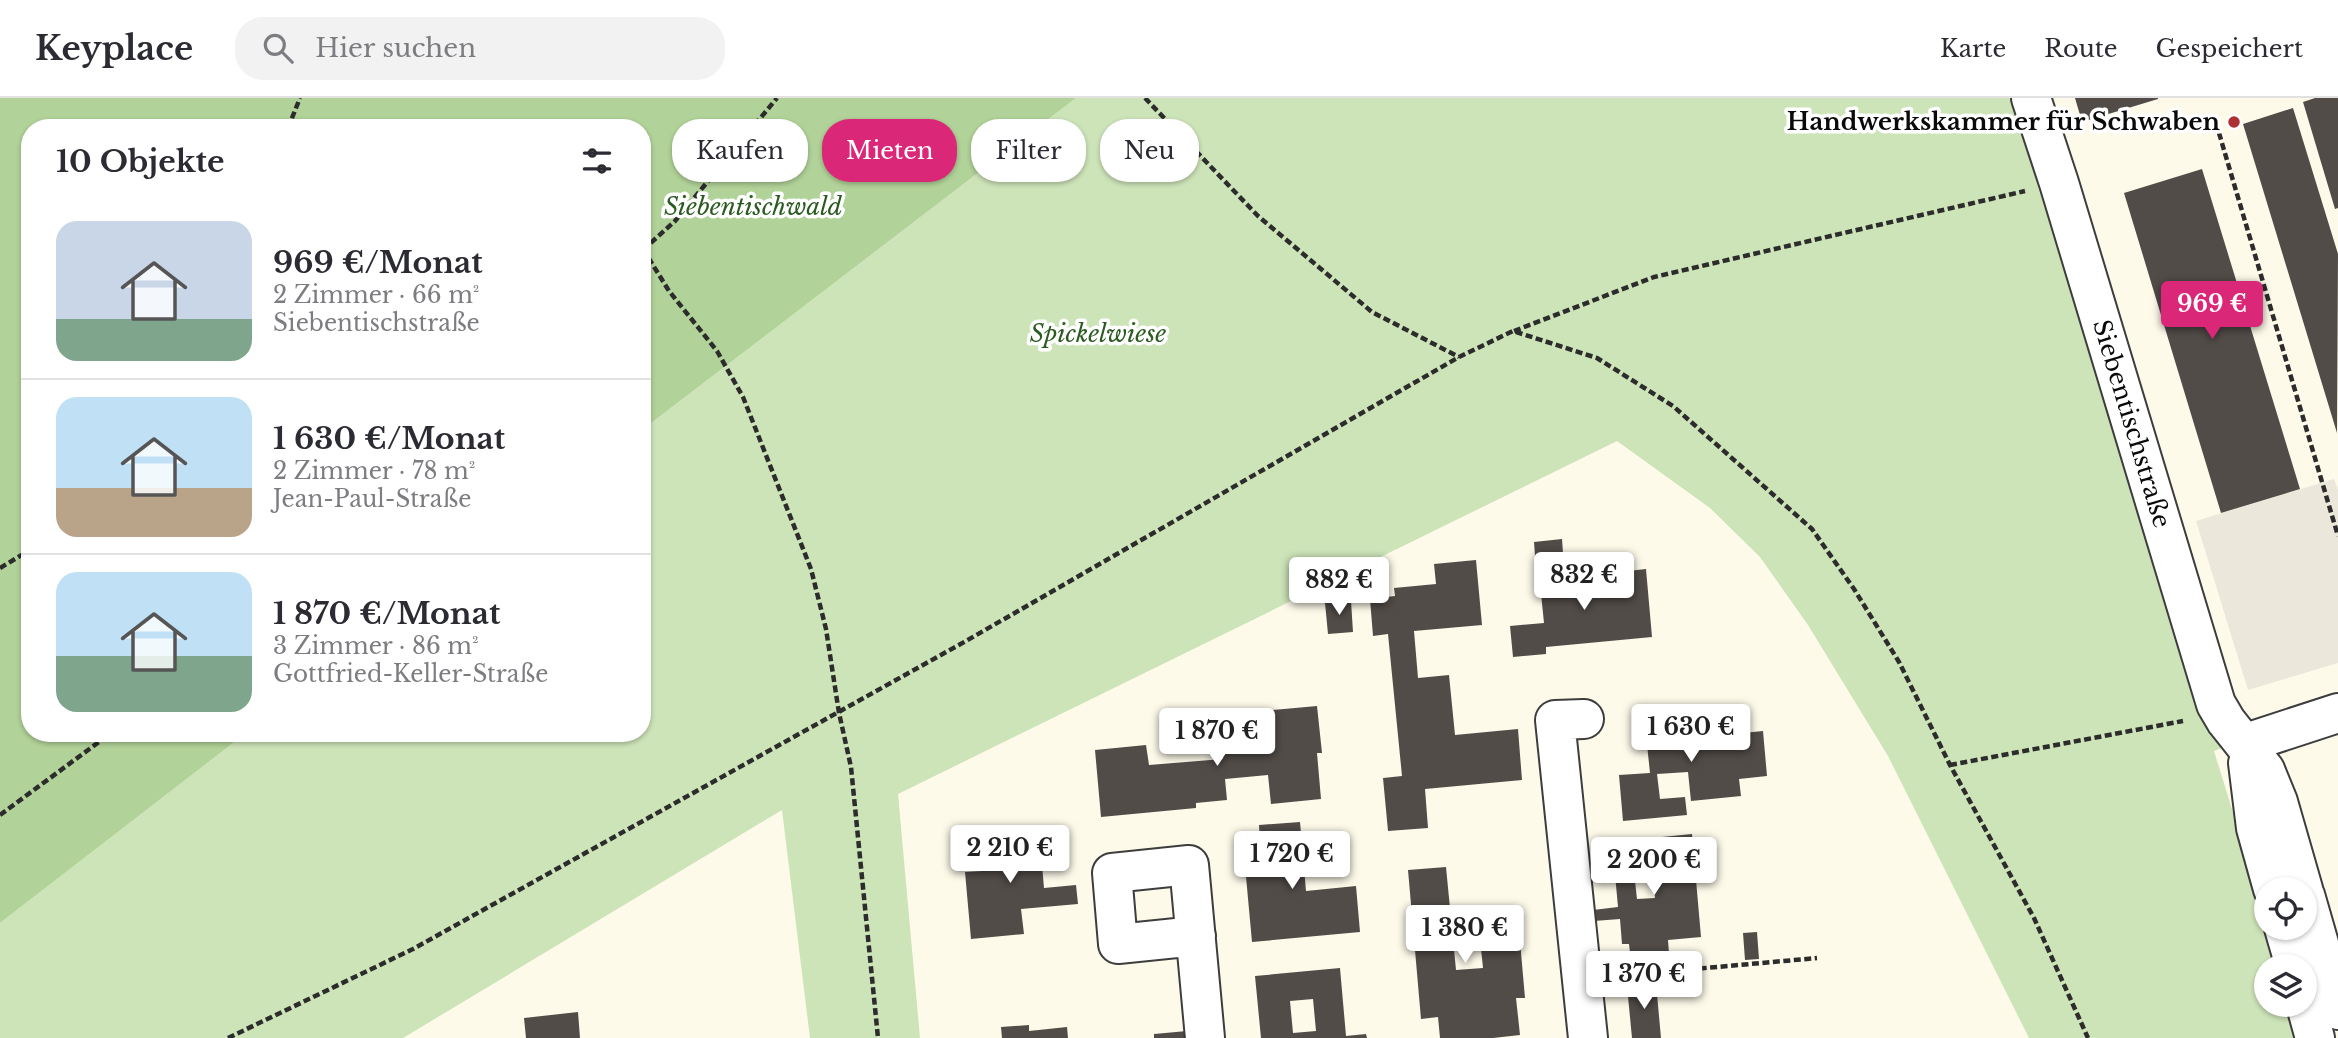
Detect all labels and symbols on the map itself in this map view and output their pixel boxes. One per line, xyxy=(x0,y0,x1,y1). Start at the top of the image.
place label: Handwerkskammer für Schwaben xyxy=(1787,107,2221,136)
marker: Handwerkskammer für Schwaben xyxy=(2226,114,2242,130)
park label: Siebentischwald xyxy=(664,192,843,221)
pin: 969 € xyxy=(2163,282,2261,341)
street label: Siebentischstraße xyxy=(2087,316,2177,531)
park label: Spickelwiese xyxy=(1030,319,1166,348)
pin: 832 € xyxy=(1535,552,1633,612)
pin: 882 € xyxy=(1290,558,1388,617)
pin: 1 630 € xyxy=(1626,704,1756,764)
pin: 1 870 € xyxy=(1152,708,1282,768)
pin: 2 210 € xyxy=(945,826,1075,885)
pin: 1 720 € xyxy=(1227,832,1357,891)
pin: 2 200 € xyxy=(1589,838,1719,897)
pin: 1 380 € xyxy=(1400,906,1530,965)
pin: 1 370 € xyxy=(1579,951,1709,1011)

